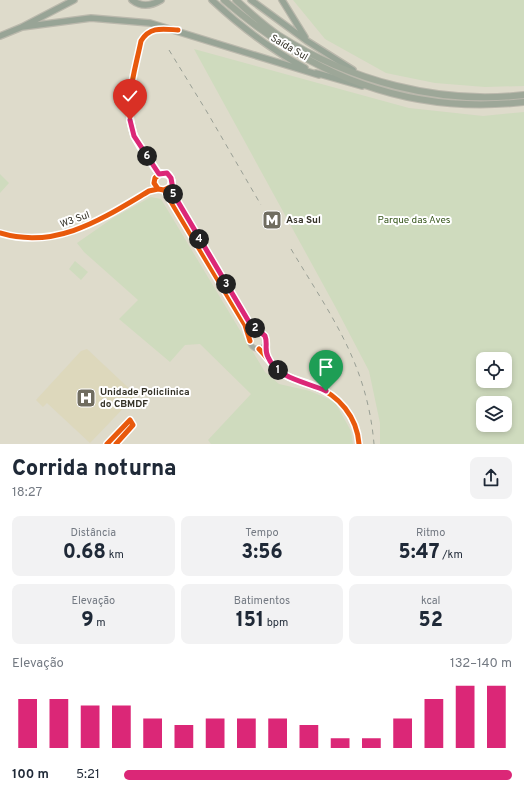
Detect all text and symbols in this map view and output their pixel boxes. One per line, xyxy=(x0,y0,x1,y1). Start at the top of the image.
street label: Saída Sul xyxy=(268,32,310,64)
pin xyxy=(113,79,147,120)
icon: check xyxy=(119,85,141,107)
pin: 6 xyxy=(137,146,157,166)
text: 6 xyxy=(144,149,150,163)
pin: 5 xyxy=(163,184,183,204)
text: 5 xyxy=(170,187,176,201)
street label: W3 Sul xyxy=(58,209,92,231)
metro station icon: Asa Sul xyxy=(261,209,283,231)
place label: Asa Sul xyxy=(286,214,321,227)
park label: Parque das Aves xyxy=(378,214,451,227)
pin: 4 xyxy=(189,229,209,249)
text: 4 xyxy=(195,232,203,246)
pin: 3 xyxy=(216,274,236,294)
text: 3 xyxy=(223,277,229,291)
pin: 2 xyxy=(245,318,265,338)
text: 2 xyxy=(252,321,258,335)
pin xyxy=(309,350,343,391)
map controls xyxy=(476,352,512,432)
button: locate xyxy=(476,352,512,388)
icon: arrive xyxy=(315,356,337,378)
pin: 1 xyxy=(268,360,288,380)
text: 1 xyxy=(276,363,280,377)
place label: Unidade Policlinica do CBMDF xyxy=(100,386,190,411)
hospital icon: Unidade Policlinica do CBMDF xyxy=(75,387,97,409)
button: layers xyxy=(476,396,512,432)
text: Corrida noturna xyxy=(12,456,177,483)
button: share xyxy=(470,457,512,499)
text: 18:27 xyxy=(12,485,42,501)
text: Distância xyxy=(71,526,116,540)
text: Tempo xyxy=(245,526,279,540)
text: Ritmo xyxy=(416,526,445,540)
text: 0.68 xyxy=(63,540,106,566)
text: 3:56 xyxy=(241,540,283,566)
text: 5:47 xyxy=(399,540,440,566)
text: km xyxy=(106,548,124,562)
text: /km xyxy=(440,548,463,562)
text: Elevação xyxy=(71,594,115,608)
text: Batimentos xyxy=(234,594,290,608)
text: kcal xyxy=(421,594,440,608)
text: 9 xyxy=(81,608,94,634)
text: 151 xyxy=(236,608,264,634)
text: 52 xyxy=(418,608,443,634)
text: m xyxy=(94,616,105,630)
text: bpm xyxy=(264,616,288,630)
text: Elevação xyxy=(12,656,64,672)
text: 132–140 m xyxy=(450,656,512,672)
text: 100 m xyxy=(12,767,49,783)
text: 5:21 xyxy=(76,767,100,783)

